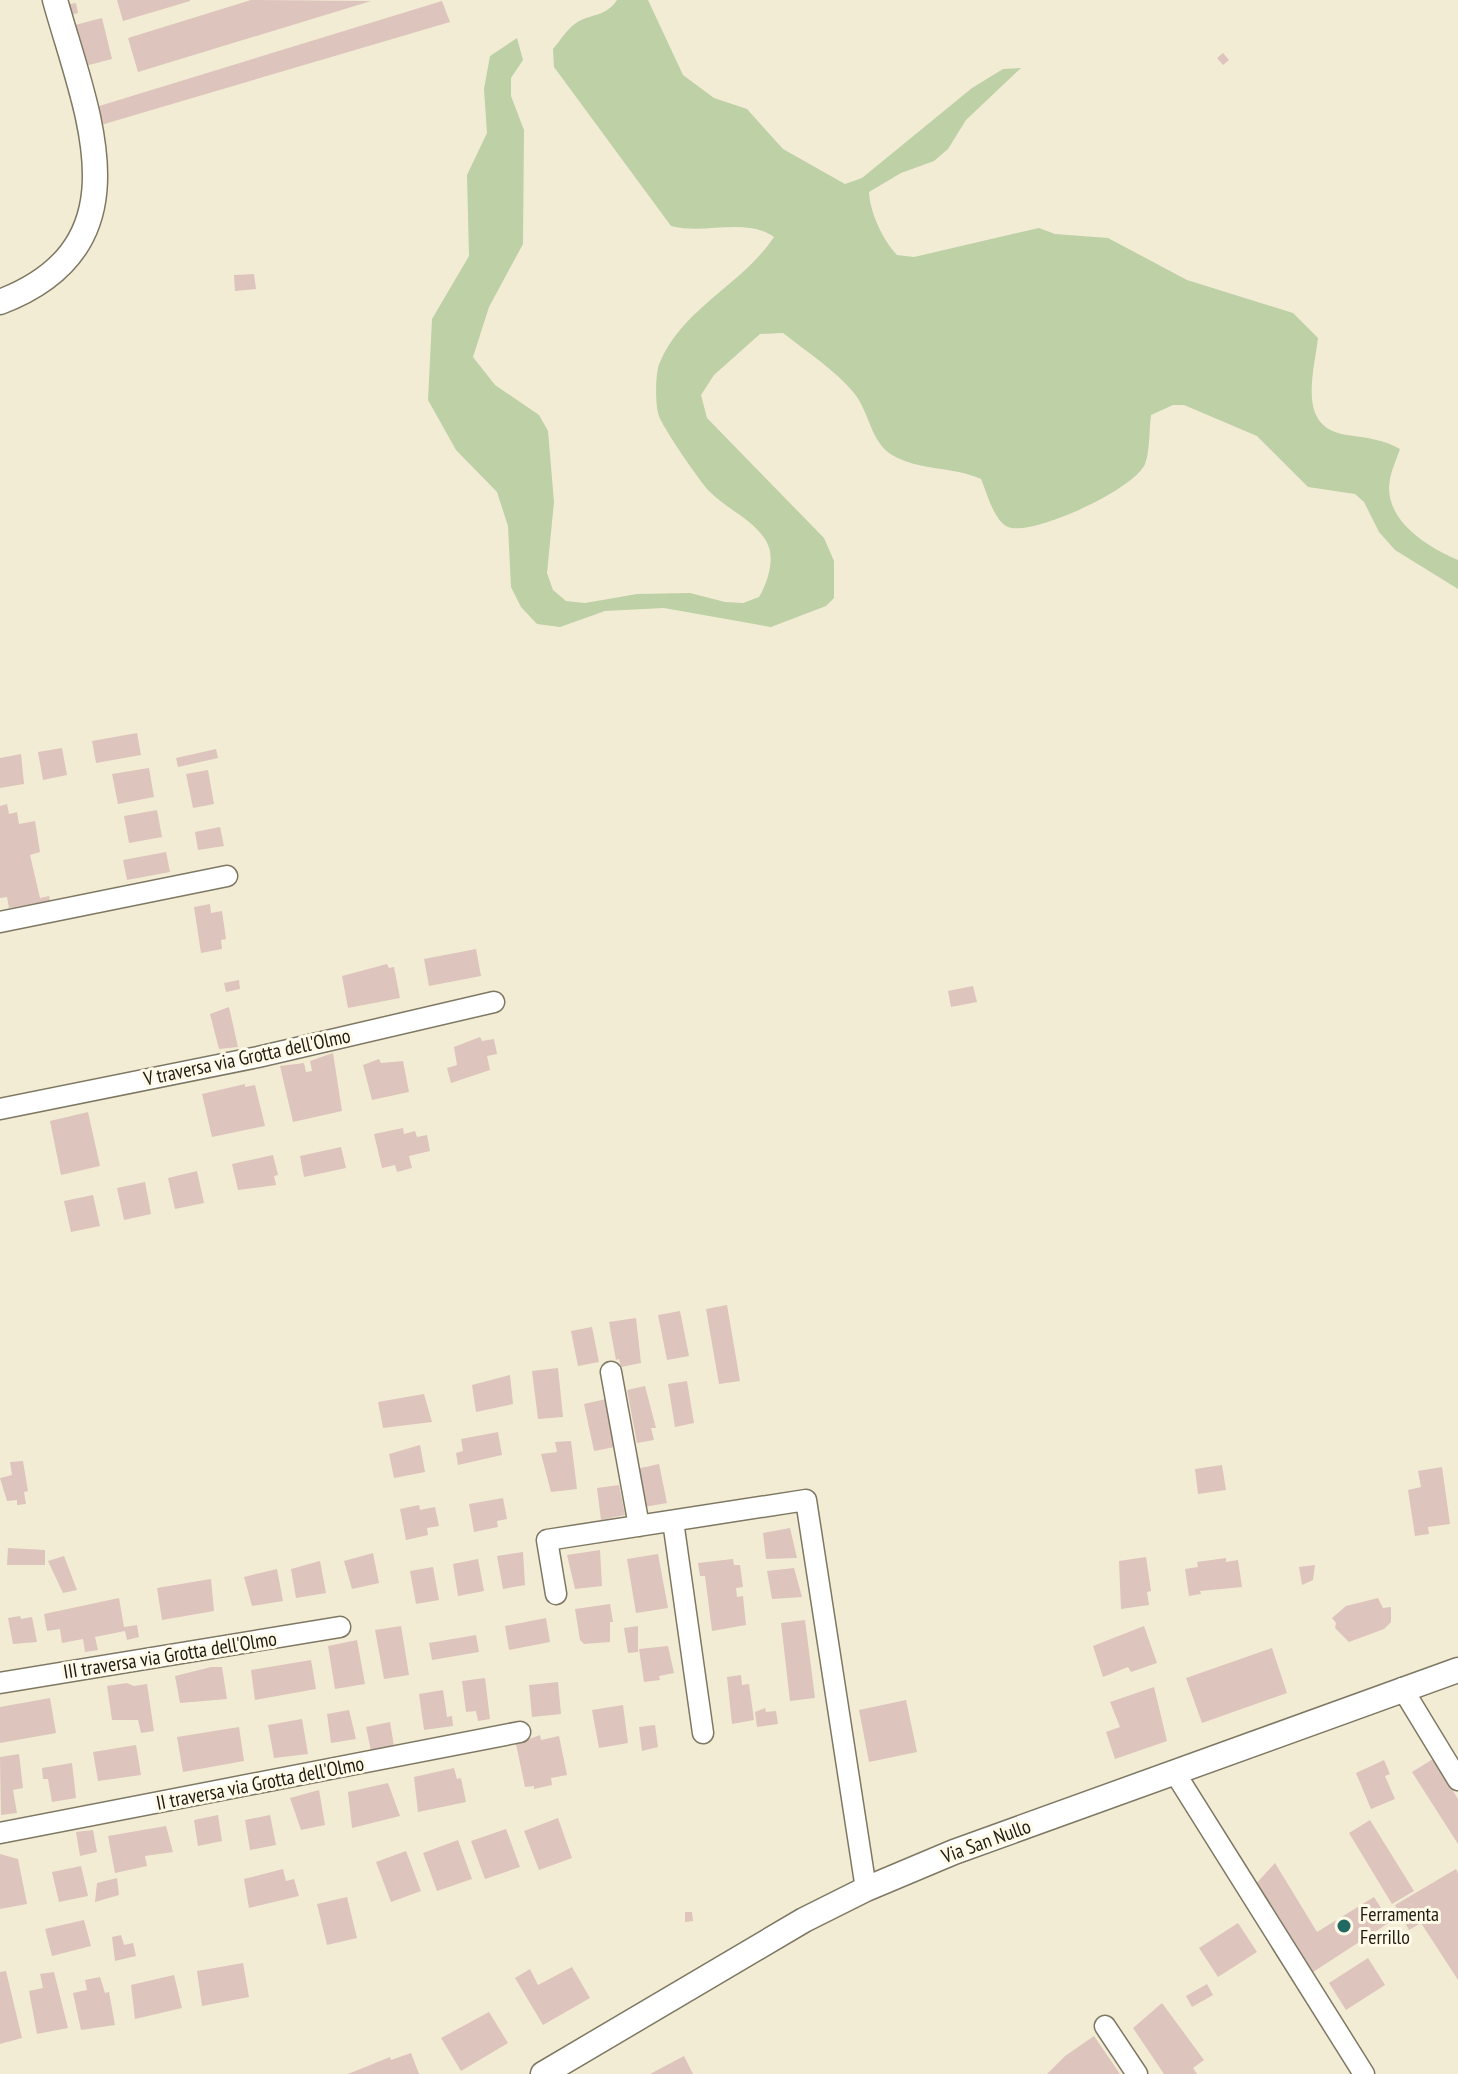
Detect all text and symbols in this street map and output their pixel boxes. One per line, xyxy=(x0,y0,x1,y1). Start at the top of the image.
street label: V traversa via Grotta dell'Olmo xyxy=(140,1022,353,1092)
street label: III traversa via Grotta dell'Olmo xyxy=(61,1625,279,1685)
street label: II traversa via Grotta dell'Olmo xyxy=(154,1750,366,1816)
street label: Via San Nullo xyxy=(937,1813,1034,1869)
place label: Ferramenta Ferrillo xyxy=(1360,1901,1439,1950)
marker: Ferramenta Ferrillo xyxy=(1335,1917,1353,1935)

